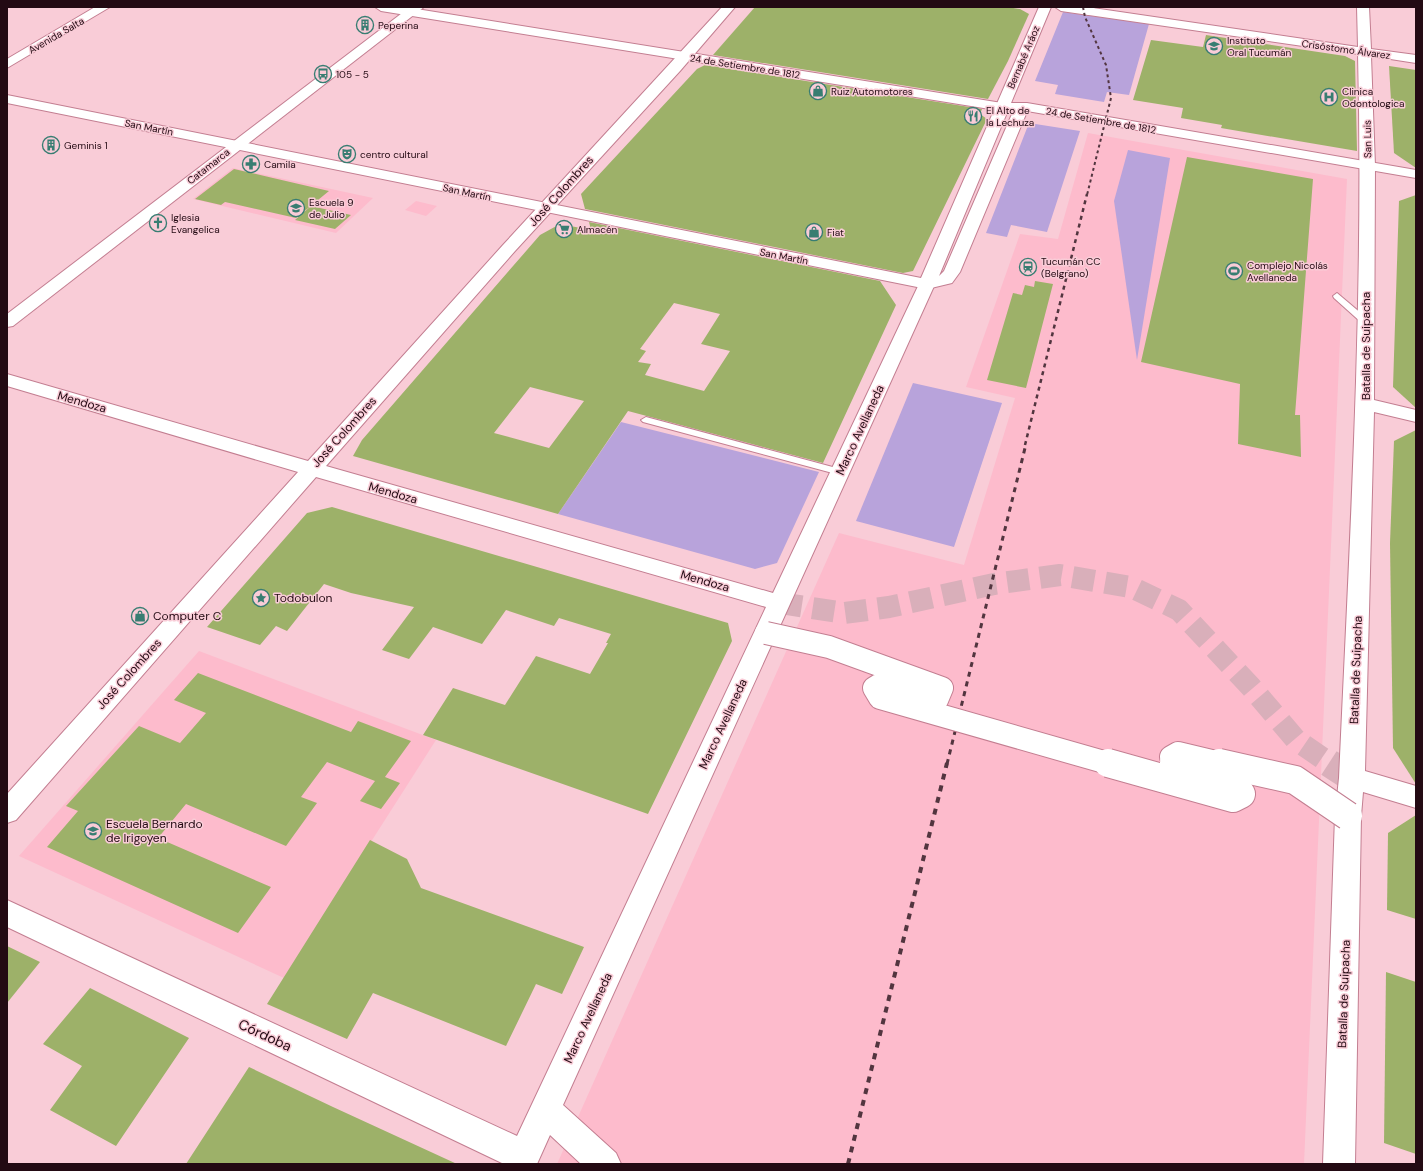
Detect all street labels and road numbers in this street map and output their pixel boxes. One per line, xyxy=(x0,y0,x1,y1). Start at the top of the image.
street label: Avenida Salta xyxy=(26,14,86,57)
street label: Bernabé Aráoz xyxy=(1004,23,1043,91)
street label: Crisóstomo Álvarez xyxy=(1301,37,1391,62)
street label: 24 de Setiembre de 1812 xyxy=(689,51,801,82)
street label: 24 de Setiembre de 1812 xyxy=(1045,104,1157,137)
street label: San Martín xyxy=(124,116,174,139)
street label: San Luis xyxy=(1361,120,1374,158)
street label: Catamarca xyxy=(184,146,232,187)
street label: José Colombres xyxy=(525,152,597,230)
street label: San Martín xyxy=(442,181,492,204)
street label: San Martín xyxy=(759,245,809,268)
street label: Batalla de Suipacha xyxy=(1358,292,1374,400)
street label: Marco Avellaneda xyxy=(832,382,888,478)
street label: Mendoza xyxy=(56,387,108,417)
street label: José Colombres xyxy=(308,393,380,471)
street label: Mendoza xyxy=(367,478,419,508)
street label: Mendoza xyxy=(679,566,731,596)
street label: Batalla de Suipacha xyxy=(1346,616,1366,724)
street label: José Colombres xyxy=(93,635,165,713)
street label: Marco Avellaneda xyxy=(695,676,751,772)
street label: Batalla de Suipacha xyxy=(1334,940,1354,1048)
street label: Marco Avellaneda xyxy=(560,970,616,1066)
street label: Córdoba xyxy=(235,1015,295,1055)

